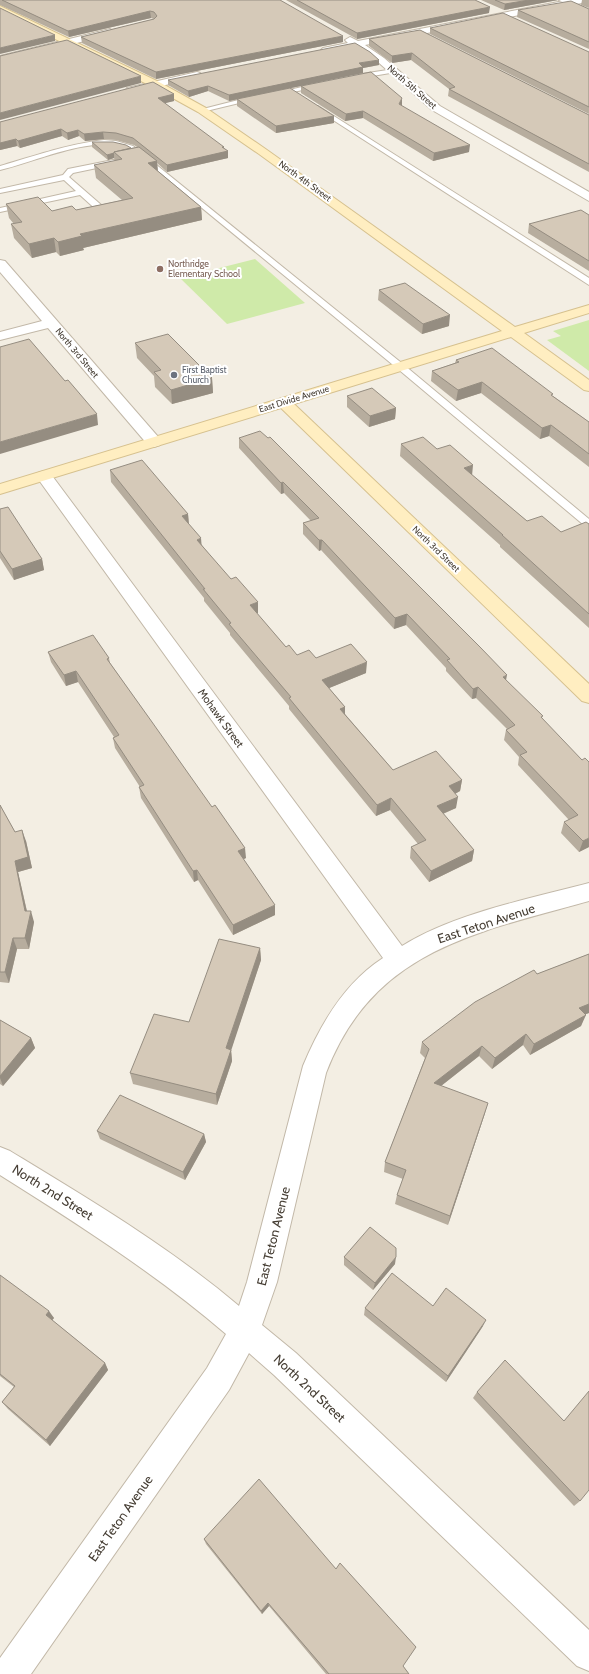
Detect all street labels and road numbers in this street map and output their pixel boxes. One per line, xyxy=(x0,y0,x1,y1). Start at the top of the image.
street label: North 5th Street xyxy=(385,62,439,111)
street label: North 4th Street xyxy=(277,158,334,203)
street label: North 3rd Street xyxy=(53,326,101,380)
street label: East Divide Avenue xyxy=(257,382,331,414)
street label: North 3rd Street xyxy=(410,523,462,574)
street label: Mohawk Street xyxy=(195,686,247,750)
street label: East Teton Avenue xyxy=(435,900,537,946)
street label: North 2nd Street xyxy=(10,1161,97,1224)
street label: East Teton Avenue xyxy=(253,1184,293,1287)
street label: North 2nd Street xyxy=(271,1351,350,1426)
street label: East Teton Avenue xyxy=(84,1472,156,1564)

